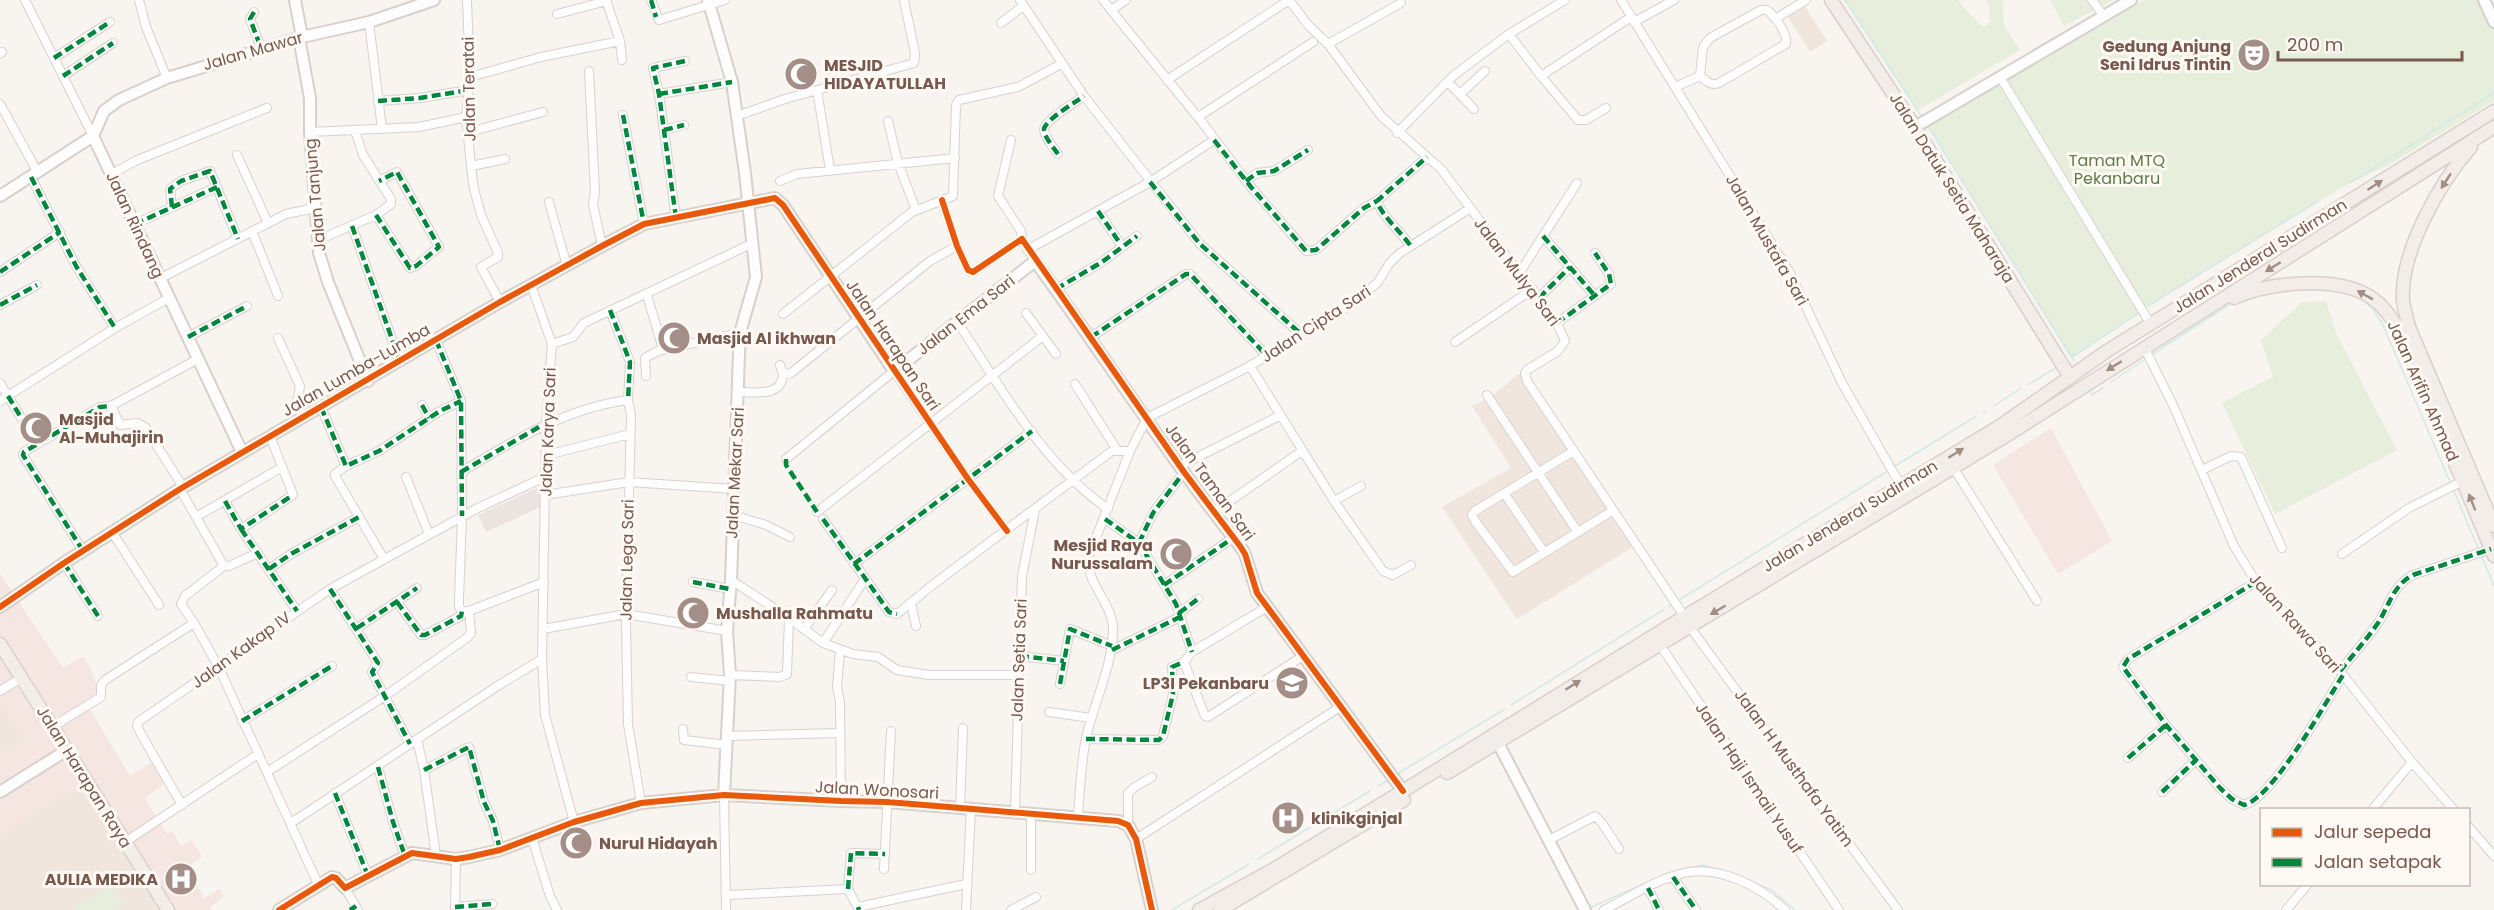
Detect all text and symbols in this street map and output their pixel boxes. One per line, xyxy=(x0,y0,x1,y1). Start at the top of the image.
scale bar xyxy=(2278,24,2462,62)
street label: Jalan Mawar xyxy=(200,26,306,76)
text: 200 m xyxy=(2287,32,2343,57)
place label: Gedung Anjung Seni Idrus Tintin xyxy=(2100,35,2231,76)
street label: Jalan Teratai xyxy=(457,37,481,141)
theatre icon: Gedung Anjung Seni Idrus Tintin xyxy=(2236,37,2272,73)
place label: MESJID HIDAYATULLAH xyxy=(824,54,946,95)
mosque icon: MESJID HIDAYATULLAH xyxy=(783,56,819,92)
street label: Jalan Datuk Setia Maharaja xyxy=(1884,88,2020,288)
street label: Jalan Tanjung xyxy=(299,137,331,253)
park label: Taman MTQ Pekanbaru xyxy=(2069,149,2166,190)
street label: Jalan Rindang xyxy=(100,168,170,282)
street label: Jalan Mustafa Sari xyxy=(1720,170,1814,310)
one-way arrow xyxy=(2440,172,2452,188)
one-way arrow xyxy=(2367,180,2383,191)
street label: Jalan Jenderal Sudirman xyxy=(2169,193,2351,319)
street label: Jalan Mulya Sari xyxy=(1468,213,1566,331)
one-way arrow xyxy=(2265,262,2281,273)
street label: Jalan Ema Sari xyxy=(912,269,1020,361)
street label: Jalan Harapan Sari xyxy=(841,275,945,415)
street label: Jalan Cipta Sari xyxy=(1257,280,1375,368)
one-way arrow xyxy=(2356,290,2373,300)
street label: Jalan Arifin Ahmad xyxy=(2382,317,2464,465)
street label: Jalan Lumba-Lumba xyxy=(278,318,434,422)
mosque icon: Masjid Al ikhwan xyxy=(656,320,692,356)
place label: Masjid Al ikhwan xyxy=(697,327,836,350)
one-way arrow xyxy=(2106,360,2122,371)
street label: Jalan Karya Sari xyxy=(534,367,562,497)
street label: Jalan Mekar Sari xyxy=(720,407,750,539)
place label: Masjid Al-Muhajirin xyxy=(59,408,164,449)
mosque icon: Masjid Al-Muhajirin xyxy=(18,410,54,446)
street label: Jalan Taman Sari xyxy=(1160,419,1260,545)
one-way arrow xyxy=(1948,447,1964,458)
street label: Jalan Jenderal Sudirman xyxy=(1758,454,1942,578)
one-way arrow xyxy=(2467,493,2477,511)
street label: Jalan Lega Sari xyxy=(614,499,640,621)
place label: Mesjid Raya Nurussalam xyxy=(1051,534,1153,575)
mosque icon: Mesjid Raya Nurussalam xyxy=(1158,536,1194,572)
street label: Jalan Rawa Sari xyxy=(2244,568,2346,678)
mosque icon: Mushalla Rahmatu xyxy=(675,595,711,631)
street label: Jalan Setia Sari xyxy=(1005,598,1033,722)
place label: Mushalla Rahmatu xyxy=(716,602,873,625)
one-way arrow xyxy=(1709,604,1726,614)
street label: Jalan Kakap IV xyxy=(187,606,296,694)
school or university icon: LP3I Pekanbaru xyxy=(1274,665,1310,701)
place label: LP3I Pekanbaru xyxy=(1143,672,1269,695)
one-way arrow xyxy=(1565,679,1581,690)
street label: Jalan H Musthafa Yatim xyxy=(1729,684,1859,852)
street label: Jalan Haji Ismail Yusuf xyxy=(1690,698,1808,858)
street label: Jalan Harapan Raya xyxy=(31,701,137,853)
street label: Jalan Wonosari xyxy=(814,775,940,805)
hospital icon: klinikginjal xyxy=(1270,800,1306,836)
place label: klinikginjal xyxy=(1311,807,1402,830)
legend xyxy=(2260,808,2470,886)
text: Jalur sepeda xyxy=(2314,819,2431,844)
mosque icon: Nurul Hidayah xyxy=(558,825,594,861)
place label: Nurul Hidayah xyxy=(599,832,717,855)
text: Jalan setapak xyxy=(2314,849,2442,874)
hospital icon: AULIA MEDIKA xyxy=(163,861,199,897)
place label: AULIA MEDIKA xyxy=(45,868,158,891)

